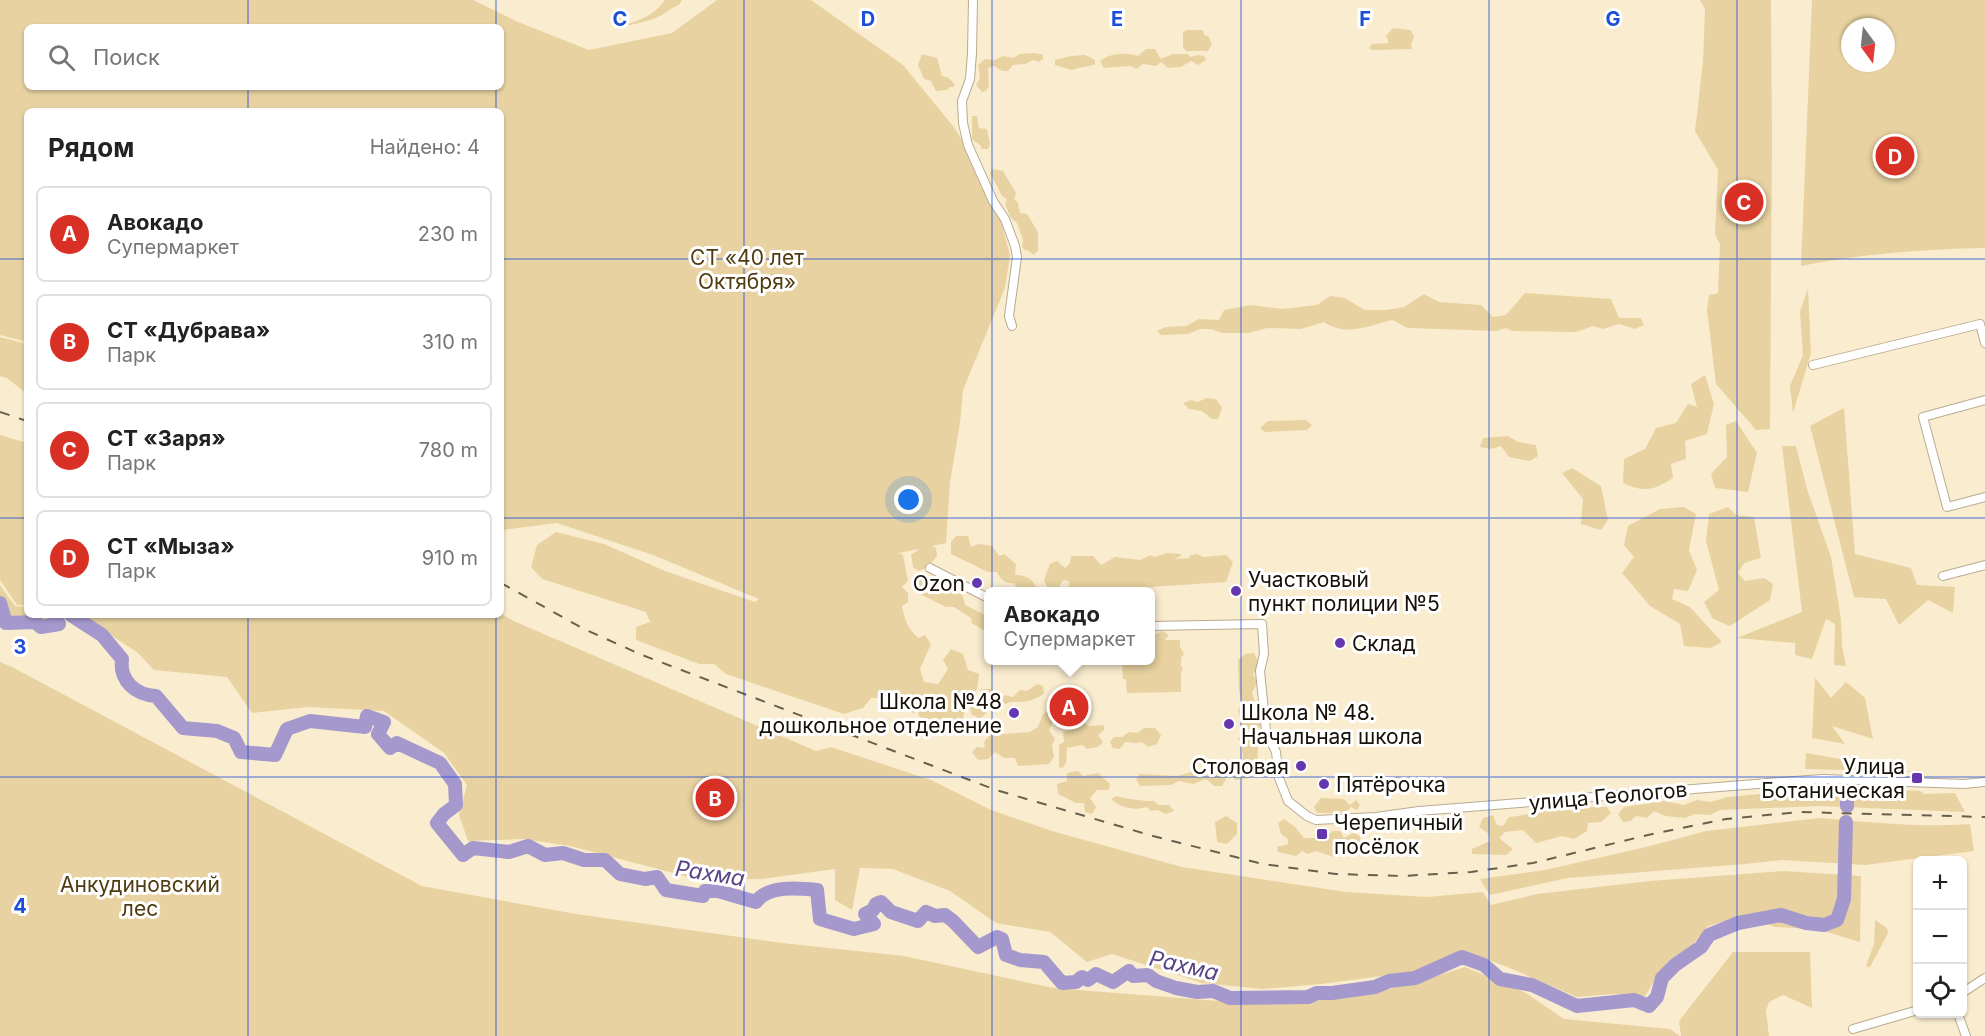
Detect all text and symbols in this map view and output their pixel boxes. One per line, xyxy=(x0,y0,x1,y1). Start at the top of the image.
text: C xyxy=(613,7,627,31)
text: D xyxy=(861,7,875,31)
text: E xyxy=(1111,7,1123,31)
text: F xyxy=(1359,7,1371,31)
text: G xyxy=(1605,7,1621,31)
north arrow xyxy=(1841,18,1895,72)
search box xyxy=(24,24,504,90)
icon: search xyxy=(45,41,78,74)
text: Поиск xyxy=(93,44,160,70)
text: Рядом xyxy=(48,132,134,163)
pin: D xyxy=(1876,134,1914,178)
text: Найдено: 4 xyxy=(370,135,480,159)
pin: C xyxy=(1724,180,1764,224)
text: Авокадо xyxy=(107,209,203,235)
text: A xyxy=(62,222,77,246)
text: 230 m xyxy=(418,222,478,246)
text: Супермаркет xyxy=(107,235,239,259)
park label: СТ «40 лет Октября» xyxy=(690,245,804,294)
text: СТ «Дубрава» xyxy=(107,317,270,343)
text: B xyxy=(63,330,76,354)
text: 310 m xyxy=(422,330,478,354)
text: Парк xyxy=(107,343,156,367)
text: СТ «Заря» xyxy=(107,425,226,451)
text: C xyxy=(62,438,77,462)
text: 780 m xyxy=(419,438,478,462)
text: Парк xyxy=(107,451,156,475)
your location xyxy=(894,485,923,514)
text: СТ «Мыза» xyxy=(107,533,235,559)
text: D xyxy=(62,546,77,570)
text: 910 m xyxy=(422,546,478,570)
text: Парк xyxy=(107,559,156,583)
place label: Участковый пункт полиции №5 xyxy=(1248,567,1440,616)
place label: Ozon xyxy=(913,571,965,596)
marker: Ozon xyxy=(970,576,984,590)
marker: Участковый пункт полиции №5 xyxy=(1229,584,1243,598)
popup xyxy=(984,587,1155,665)
text: Авокадо xyxy=(1004,601,1100,627)
text: Супермаркет xyxy=(1004,627,1135,651)
place label: Склад xyxy=(1352,631,1416,656)
text: 3 xyxy=(14,635,26,659)
marker: Склад xyxy=(1333,636,1347,650)
pin: A xyxy=(1050,684,1088,730)
place label: Школа №48 дошкольное отделение xyxy=(759,689,1002,738)
place label: Школа № 48. Начальная школа xyxy=(1241,700,1423,749)
marker: Школа №48 дошкольное отделение xyxy=(1007,706,1021,720)
marker: Школа № 48. Начальная школа xyxy=(1222,717,1236,731)
place label: Столовая xyxy=(1192,754,1289,779)
place label: Улица Ботаническая xyxy=(1761,754,1905,803)
marker: Столовая xyxy=(1294,759,1308,773)
marker: Улица Ботаническая xyxy=(1910,771,1924,785)
place label: Пятёрочка xyxy=(1336,772,1446,797)
pin: B xyxy=(696,776,734,820)
marker: Пятёрочка xyxy=(1317,777,1331,791)
street label: улица Геологов xyxy=(1528,777,1688,815)
place label: Черепичный посёлок xyxy=(1334,810,1463,859)
marker: Черепичный посёлок xyxy=(1315,827,1329,841)
water label: Рахма xyxy=(673,855,747,891)
map controls xyxy=(1913,856,1967,1018)
button: + xyxy=(1913,856,1967,910)
park label: Анкудиновский лес xyxy=(60,872,220,921)
text: 4 xyxy=(13,894,27,918)
button: − xyxy=(1913,910,1967,964)
water label: Рахма xyxy=(1147,944,1221,986)
button: locate xyxy=(1913,964,1967,1018)

